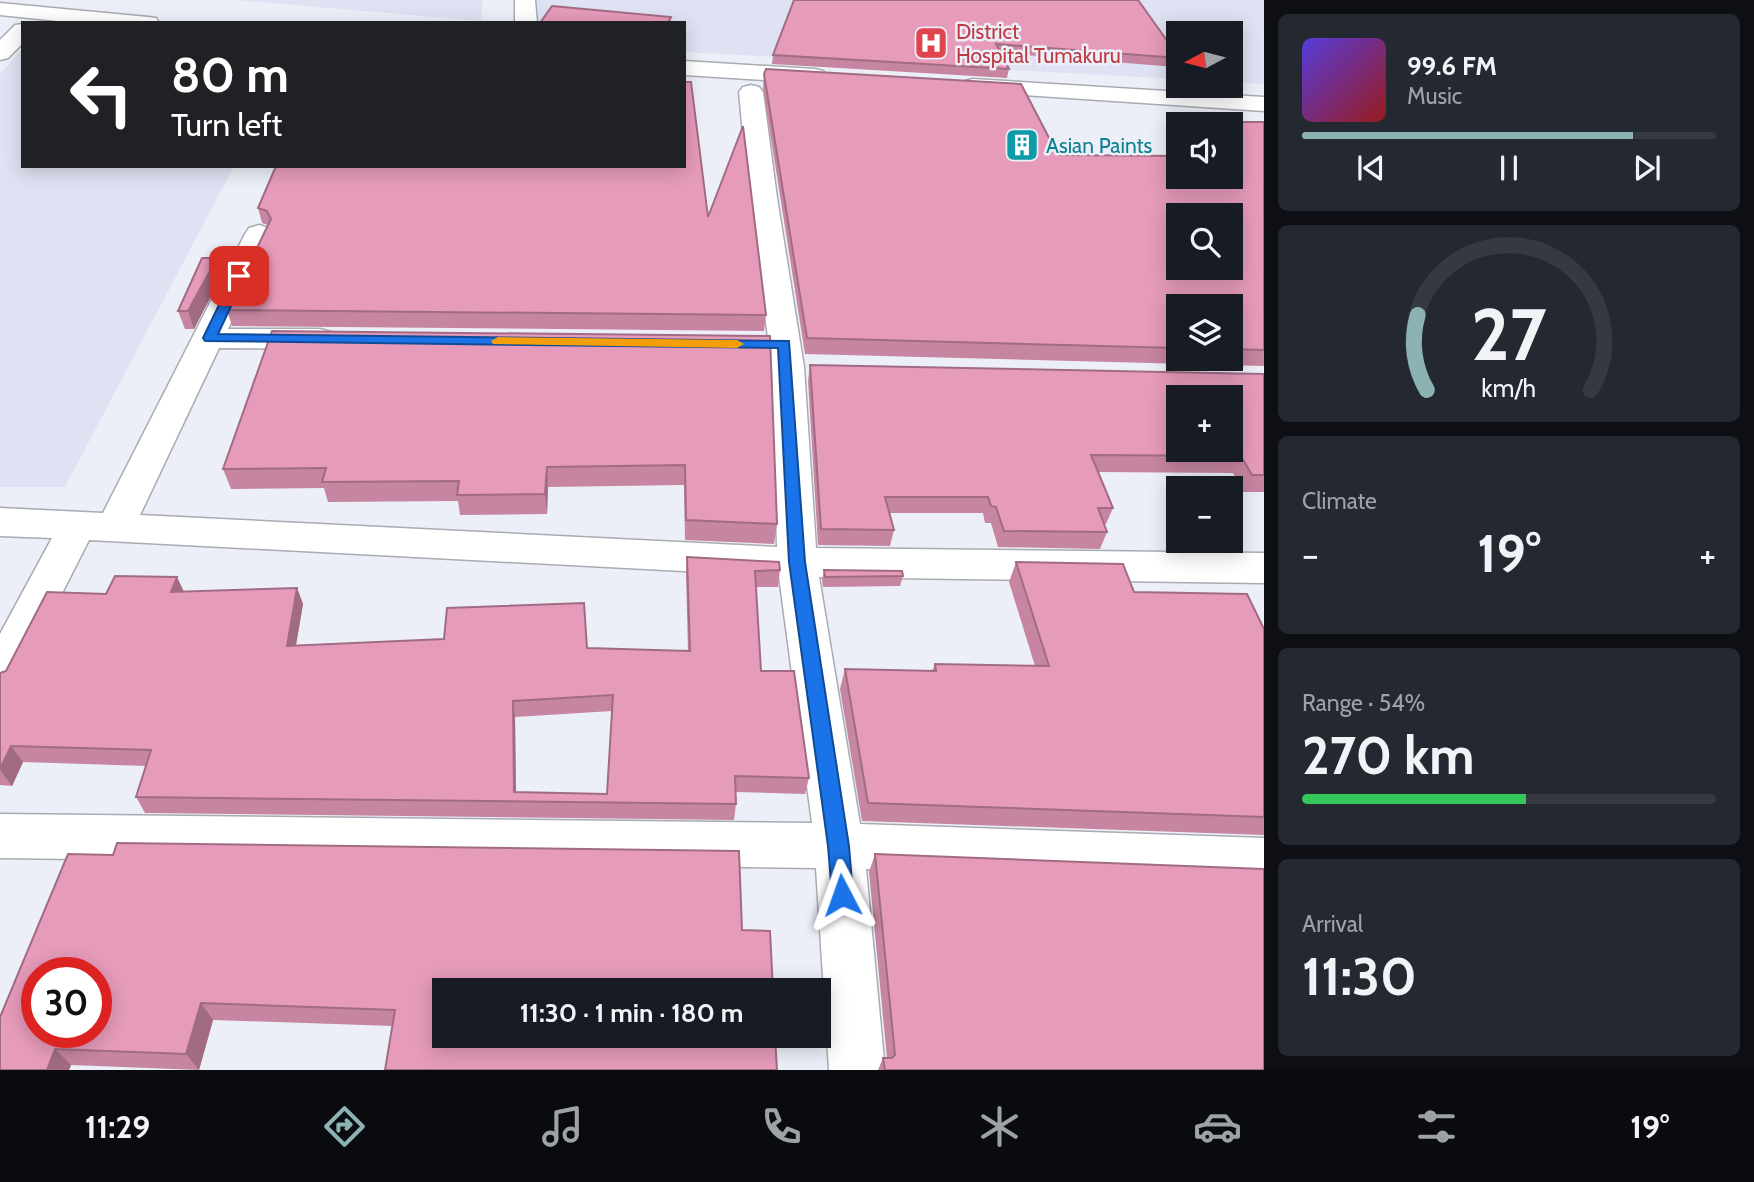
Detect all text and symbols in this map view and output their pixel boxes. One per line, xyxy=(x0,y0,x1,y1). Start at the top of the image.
place label: District Hospital Tumakuru xyxy=(956,19,1121,68)
north arrow xyxy=(1166,21,1242,98)
map controls xyxy=(1166,21,1243,553)
hospital icon: District Hospital Tumakuru xyxy=(912,24,950,62)
text: 80 m xyxy=(171,45,289,104)
icon: left xyxy=(56,49,147,140)
text: 99.6 FM xyxy=(1407,50,1497,82)
text: Music xyxy=(1407,82,1462,110)
text: Turn left xyxy=(171,105,282,144)
button: sound xyxy=(1166,112,1243,189)
building icon: Asian Paints xyxy=(1003,126,1041,164)
place label: Asian Paints xyxy=(1046,133,1153,158)
icon: previous xyxy=(1352,149,1390,187)
icon: pause xyxy=(1490,149,1528,187)
icon: next xyxy=(1628,149,1666,187)
button: search xyxy=(1166,203,1243,280)
pin xyxy=(209,246,269,306)
icon: arrive xyxy=(220,257,258,295)
text: 27 xyxy=(1471,290,1547,378)
button: layers xyxy=(1166,294,1243,371)
text: km/h xyxy=(1482,373,1536,403)
button: + xyxy=(1166,385,1243,462)
button: − xyxy=(1166,476,1243,553)
text: Climate xyxy=(1302,487,1377,515)
text: 19° xyxy=(1477,522,1541,585)
text: − xyxy=(1302,531,1319,578)
text: + xyxy=(1699,531,1716,578)
text: Range · 54% xyxy=(1302,689,1425,717)
text: 270 km xyxy=(1302,724,1474,787)
position arrow xyxy=(805,858,879,932)
text: Arrival xyxy=(1302,910,1363,938)
text: 11:30 xyxy=(1302,945,1417,1008)
speed limit sign: 30 xyxy=(21,957,112,1048)
text: 11:30 · 1 min · 180 m xyxy=(520,997,743,1029)
icon: directions xyxy=(320,1102,369,1151)
icon: music xyxy=(538,1102,587,1151)
icon: phone xyxy=(757,1102,806,1151)
icon: climate xyxy=(975,1102,1024,1151)
icon: car xyxy=(1193,1102,1242,1151)
icon: filters xyxy=(1412,1102,1461,1151)
text: 11:29 xyxy=(85,1107,150,1146)
text: 19° xyxy=(1630,1107,1669,1146)

